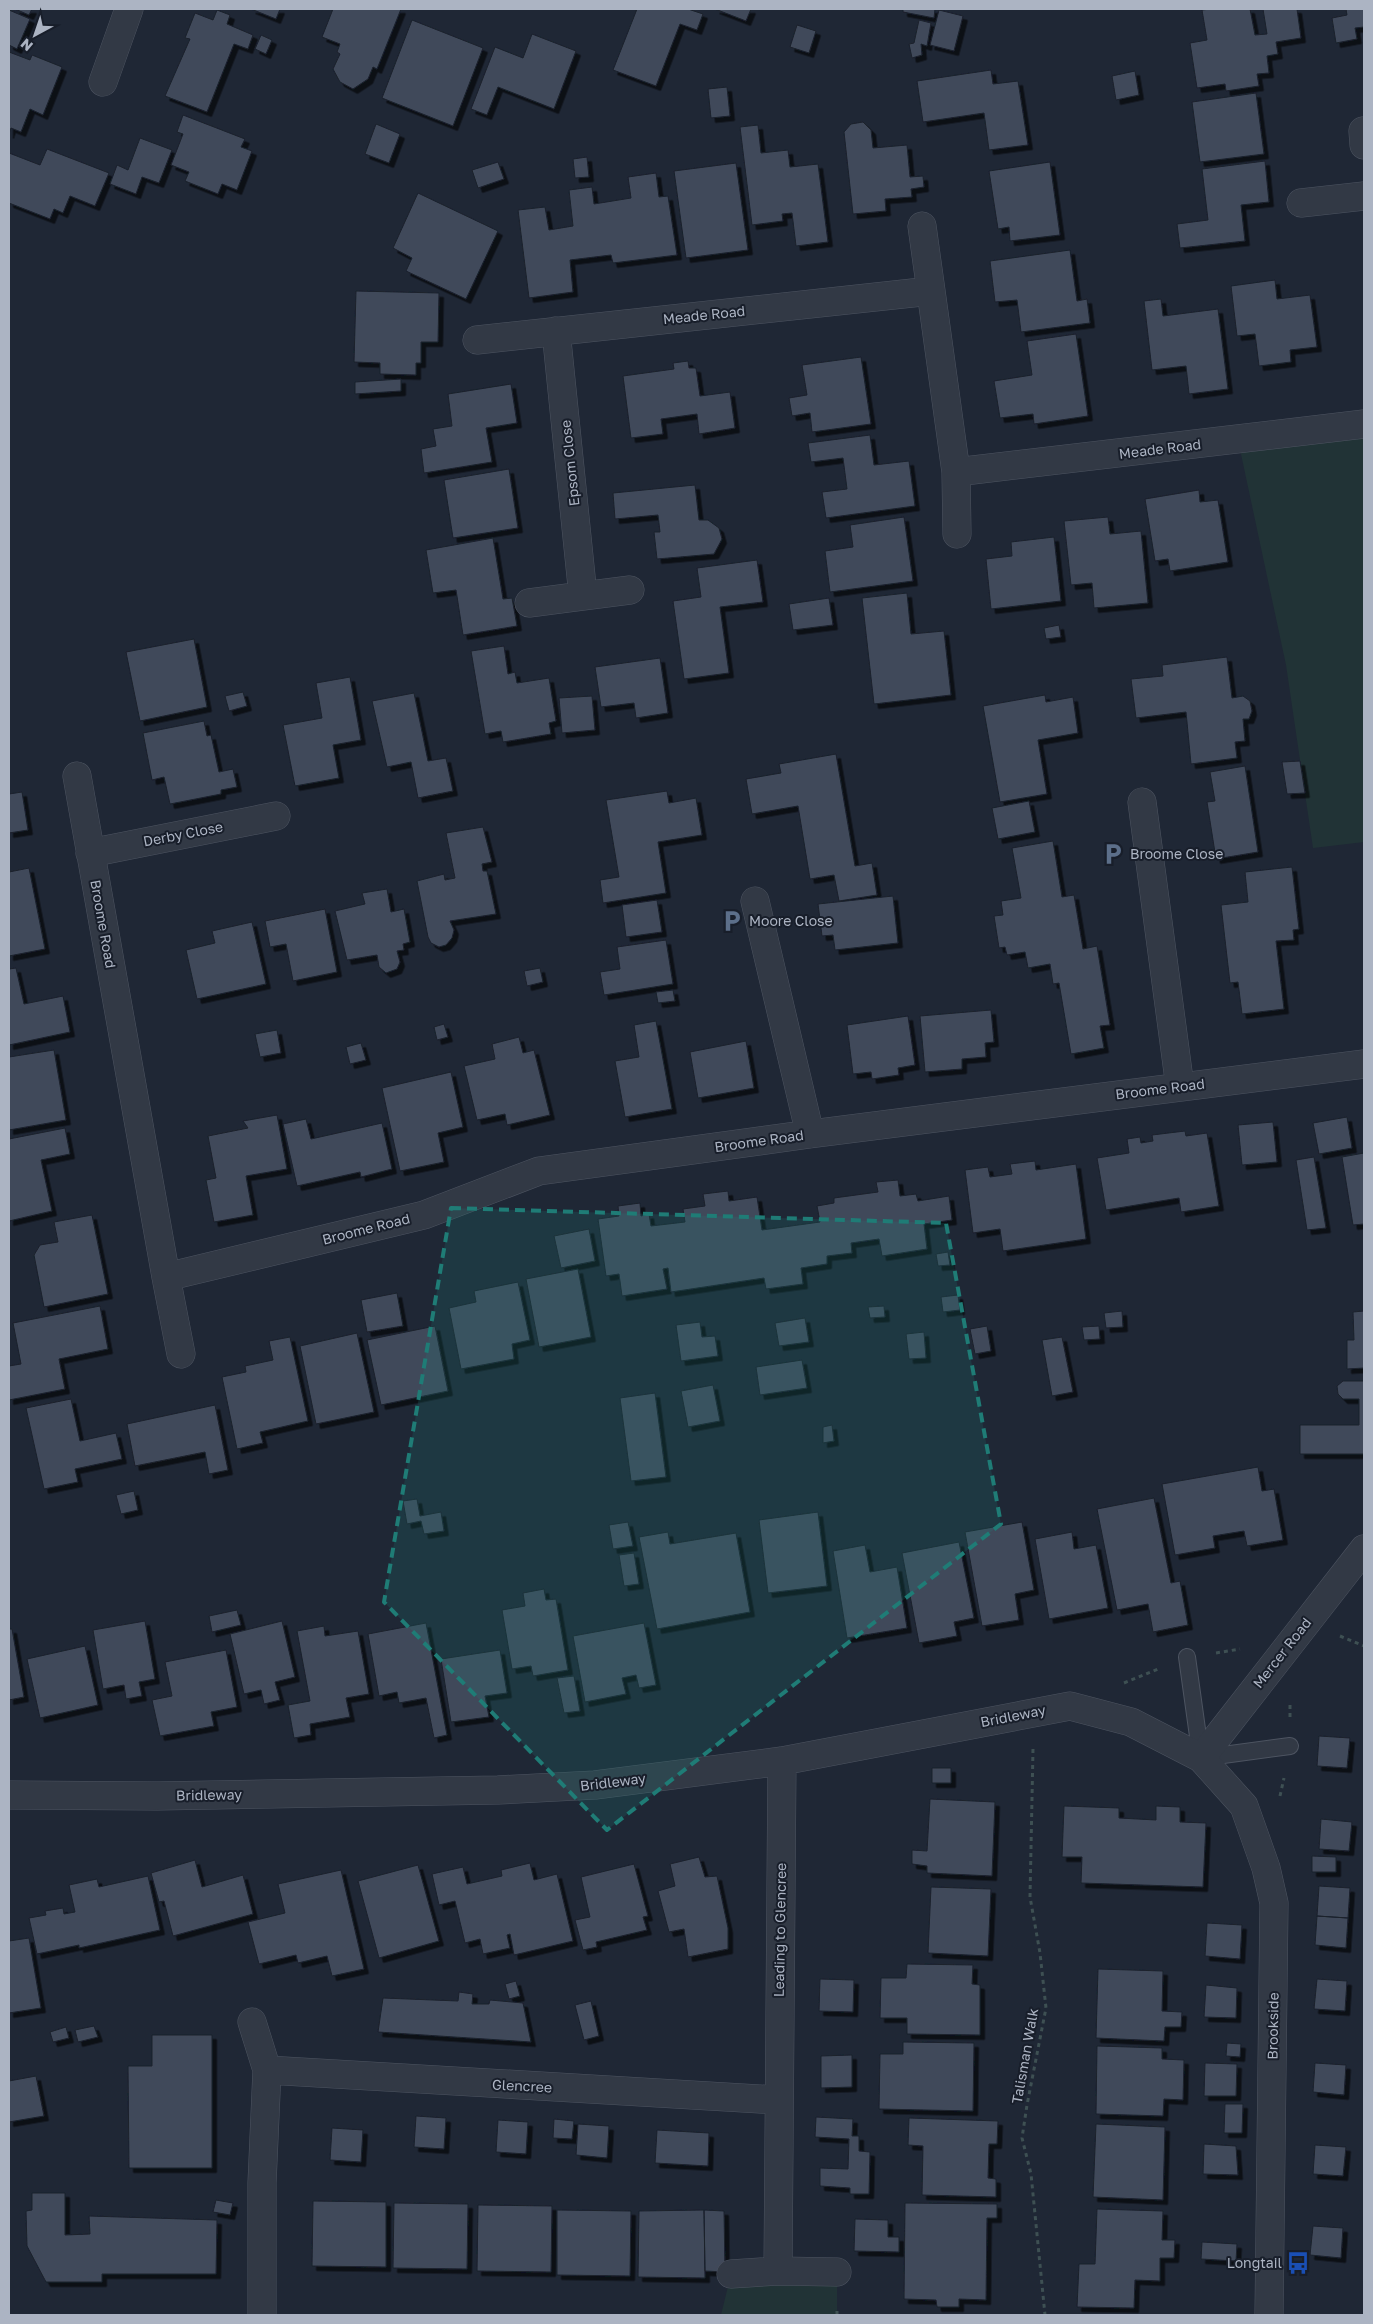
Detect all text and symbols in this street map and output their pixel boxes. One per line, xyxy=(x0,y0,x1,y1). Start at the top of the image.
north arrow xyxy=(10,10,60,60)
text: N xyxy=(17,35,36,55)
street label: Meade Road xyxy=(662,302,746,327)
street label: Epsom Close xyxy=(557,419,582,507)
street label: Meade Road xyxy=(1118,435,1202,462)
street label: Derby Close xyxy=(142,817,224,850)
parking icon: Broome Close xyxy=(1100,841,1126,867)
place label: Broome Close xyxy=(1130,845,1223,862)
street label: Broome Road xyxy=(87,878,120,970)
parking icon: Moore Close xyxy=(719,908,745,934)
place label: Moore Close xyxy=(749,912,833,929)
street label: Broome Road xyxy=(1114,1075,1206,1102)
street label: Broome Road xyxy=(713,1126,805,1155)
street label: Broome Road xyxy=(320,1209,412,1248)
street label: Mercer Road xyxy=(1249,1614,1314,1691)
street label: Bridleway xyxy=(979,1701,1047,1730)
street label: Bridleway xyxy=(579,1769,647,1794)
street label: Bridleway xyxy=(176,1785,242,1804)
street label: Leading to Glencree xyxy=(770,1863,789,1997)
street label: Brookside xyxy=(1263,1992,1282,2060)
street label: Talisman Walk xyxy=(1008,2007,1041,2105)
street label: Glencree xyxy=(492,2075,553,2096)
bus stop icon: Longtail xyxy=(1285,2250,1311,2276)
place label: Longtail xyxy=(1227,2254,1282,2271)

